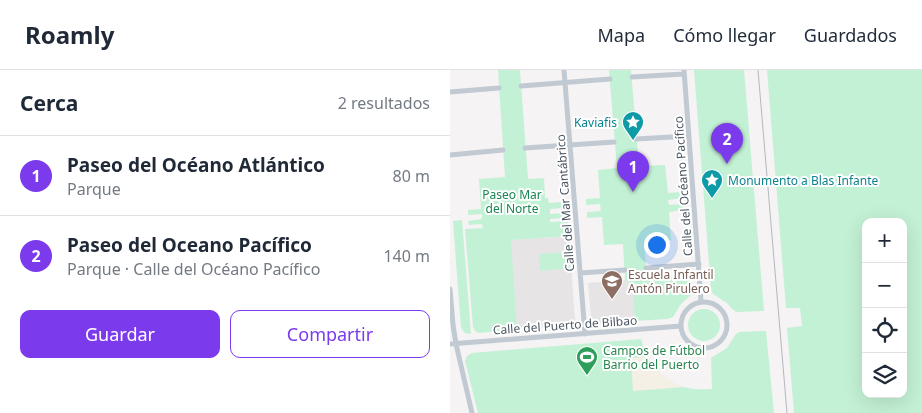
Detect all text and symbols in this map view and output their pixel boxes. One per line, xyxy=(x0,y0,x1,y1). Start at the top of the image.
text: Roamly xyxy=(25,18,114,51)
text: Mapa xyxy=(598,23,645,47)
text: Cómo llegar xyxy=(673,23,776,47)
text: Guardados xyxy=(804,23,897,47)
text: Cerca xyxy=(20,89,78,117)
text: 2 resultados xyxy=(338,92,430,114)
place icon: Kaviafis xyxy=(621,110,645,141)
place label: Kaviafis xyxy=(574,114,617,131)
street label: Calle del Océano Pacífico xyxy=(670,115,696,257)
pin: 2 xyxy=(711,123,743,164)
street label: Calle del Mar Cantábrico xyxy=(552,134,578,272)
pin: 1 xyxy=(617,151,649,192)
text: Paseo del Océano Atlántico xyxy=(67,152,325,178)
text: 1 xyxy=(31,165,41,187)
text: 80 m xyxy=(393,165,430,187)
place icon: Monumento a Blas Infante xyxy=(700,168,724,199)
place label: Monumento a Blas Infante xyxy=(728,172,879,189)
text: Parque xyxy=(67,178,121,200)
park label: Paseo Mar del Norte xyxy=(482,186,542,217)
map controls xyxy=(862,218,907,398)
button: + xyxy=(862,218,907,263)
text: Paseo del Oceano Pacífico xyxy=(67,232,312,258)
your location xyxy=(644,232,670,258)
text: 2 xyxy=(31,245,41,267)
text: 140 m xyxy=(383,245,430,267)
text: Parque · Calle del Océano Pacífico xyxy=(67,258,320,280)
button: − xyxy=(862,263,907,308)
place label: Escuela Infantil Antón Pirulero xyxy=(628,266,714,297)
school or university icon: Escuela Infantil Antón Pirulero xyxy=(600,269,624,300)
button: locate xyxy=(862,308,907,353)
button: Guardar xyxy=(20,310,220,358)
button: Compartir xyxy=(230,310,430,358)
street label: Calle del Puerto de Bilbao xyxy=(492,311,638,339)
place label: Campos de Fútbol Barrio del Puerto xyxy=(603,342,705,373)
sports icon: Campos de Fútbol Barrio del Puerto xyxy=(575,345,599,376)
button: layers xyxy=(862,353,907,398)

